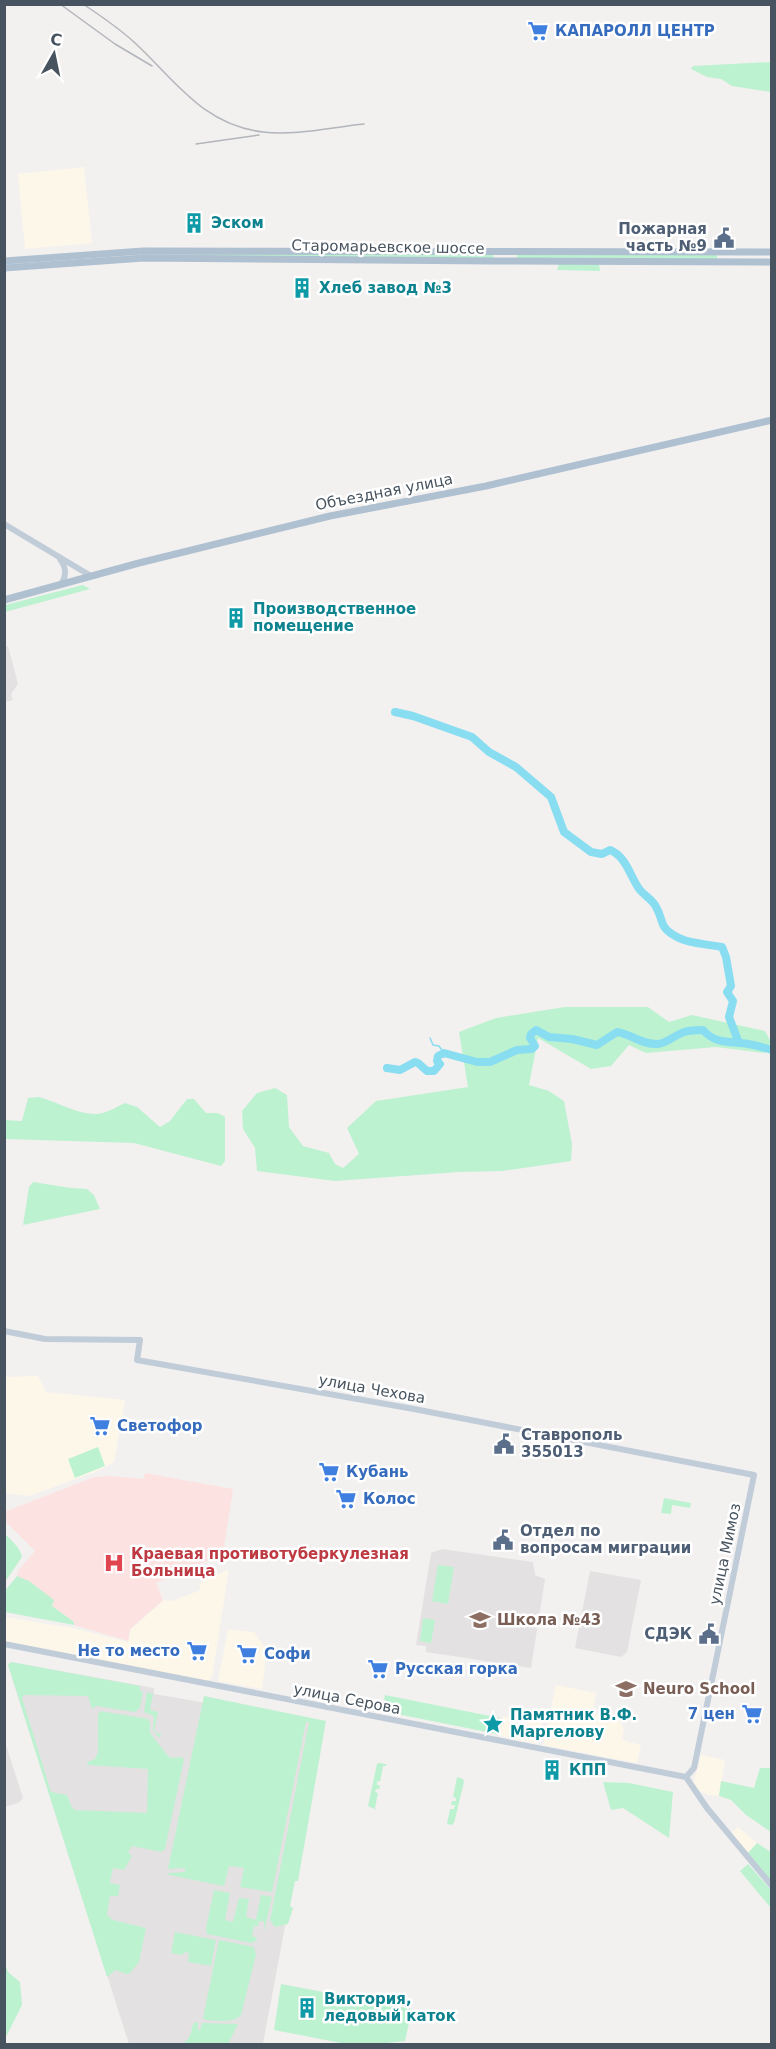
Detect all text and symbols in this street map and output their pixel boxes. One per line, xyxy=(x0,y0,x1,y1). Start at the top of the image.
supermarket icon: КАПАРОЛЛ ЦЕНТР xyxy=(526,19,550,43)
place label: КАПАРОЛЛ ЦЕНТР xyxy=(555,22,715,40)
north arrow xyxy=(24,24,84,84)
text: С xyxy=(49,29,64,50)
building icon: Эском xyxy=(182,211,206,235)
place label: Эском xyxy=(211,214,264,232)
place label: Пожарная часть №9 xyxy=(618,220,707,255)
public building icon: Пожарная часть №9 xyxy=(712,226,736,250)
street label: Старомарьевское шоссе xyxy=(291,236,485,258)
building icon: Хлеб завод №3 xyxy=(290,276,314,300)
place label: Хлеб завод №3 xyxy=(319,279,452,297)
street label: Объездная улица xyxy=(314,470,454,514)
place label: Производственное помещение xyxy=(253,600,416,635)
building icon: Производственное помещение xyxy=(224,606,248,630)
street label: улица Чехова xyxy=(317,1371,427,1407)
supermarket icon: Светофор xyxy=(88,1414,112,1438)
place label: Светофор xyxy=(117,1417,203,1435)
place label: Ставрополь 355013 xyxy=(521,1426,623,1461)
public building icon: Ставрополь 355013 xyxy=(492,1432,516,1456)
supermarket icon: Кубань xyxy=(317,1460,341,1484)
place label: Кубань xyxy=(346,1463,408,1481)
supermarket icon: Колос xyxy=(334,1487,358,1511)
place label: Колос xyxy=(363,1490,416,1508)
street label: улица Мимоз xyxy=(705,1501,745,1607)
place label: Отдел по вопросам миграции xyxy=(520,1522,691,1557)
public building icon: Отдел по вопросам миграции xyxy=(491,1528,515,1552)
place label: Краевая противотуберкулезная Больница xyxy=(131,1545,409,1580)
hospital icon: Краевая противотуберкулезная Больница xyxy=(102,1551,126,1575)
school or university icon: Школа №43 xyxy=(468,1608,492,1632)
place label: Школа №43 xyxy=(497,1611,601,1629)
public building icon: СДЭК xyxy=(697,1622,721,1646)
place label: СДЭК xyxy=(644,1625,693,1643)
supermarket icon: Не то место xyxy=(185,1639,209,1663)
place label: Не то место xyxy=(78,1642,180,1660)
supermarket icon: Софи xyxy=(235,1642,259,1666)
place label: Софи xyxy=(264,1645,311,1663)
supermarket icon: Русская горка xyxy=(366,1657,390,1681)
place label: Русская горка xyxy=(395,1660,518,1678)
school or university icon: Neuro School xyxy=(614,1677,638,1701)
street label: улица Серова xyxy=(292,1680,402,1718)
place label: Neuro School xyxy=(643,1680,755,1698)
supermarket icon: 7 цен xyxy=(740,1702,764,1726)
place label: 7 цен xyxy=(688,1705,735,1723)
place label: Памятник В.Ф. Маргелову xyxy=(510,1706,637,1741)
place icon: Памятник В.Ф. Маргелову xyxy=(481,1712,505,1736)
building icon: КПП xyxy=(540,1758,564,1782)
place label: КПП xyxy=(569,1761,606,1779)
place label: Виктория, ледовый каток xyxy=(324,1990,456,2025)
building icon: Виктория, ледовый каток xyxy=(295,1996,319,2020)

